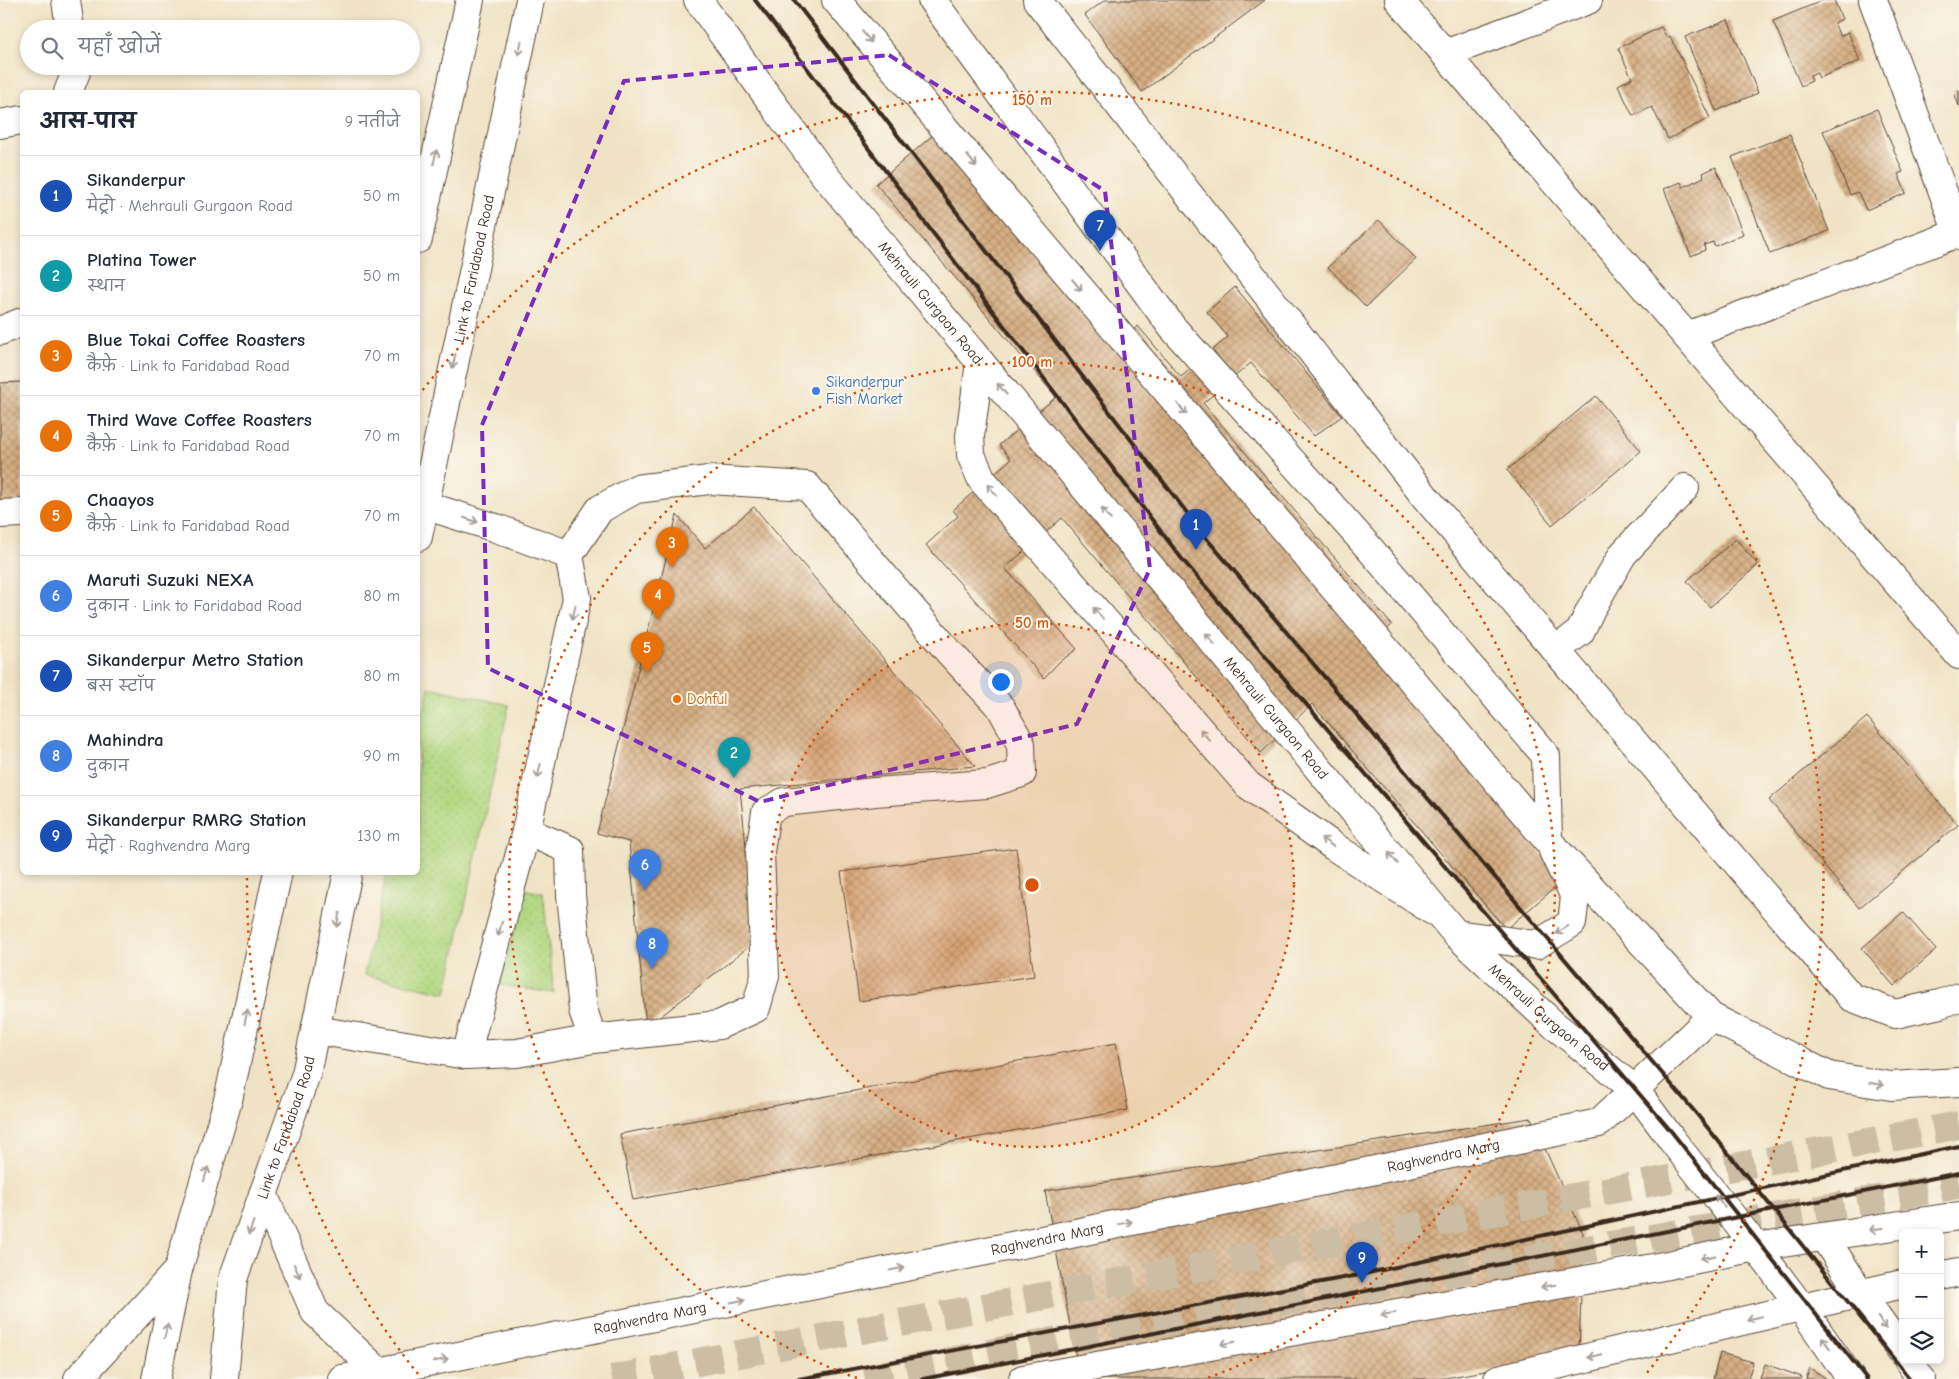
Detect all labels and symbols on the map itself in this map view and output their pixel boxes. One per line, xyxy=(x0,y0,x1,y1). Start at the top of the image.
one-way arrow xyxy=(862,31,873,44)
one-way arrow xyxy=(514,39,524,55)
text: 150 m xyxy=(1012,91,1052,109)
one-way arrow xyxy=(431,150,441,166)
one-way arrow xyxy=(967,155,978,168)
street label: Link to Faridabad Road xyxy=(450,193,498,344)
pin: 7 xyxy=(1084,210,1116,251)
street label: Mehrauli Gurgaon Road xyxy=(874,238,987,368)
one-way arrow xyxy=(1072,279,1083,292)
one-way arrow xyxy=(449,353,458,369)
text: 100 m xyxy=(1012,353,1052,371)
place label: Sikanderpur Fish Market xyxy=(826,373,904,408)
one-way arrow xyxy=(997,383,1008,396)
marker: Sikanderpur Fish Market xyxy=(810,385,822,397)
one-way arrow xyxy=(1177,403,1188,416)
one-way arrow xyxy=(986,484,997,497)
one-way arrow xyxy=(1101,508,1112,521)
pin: 1 xyxy=(1180,509,1212,550)
one-way arrow xyxy=(462,515,478,525)
pin: 3 xyxy=(656,527,688,568)
pin: 4 xyxy=(642,579,674,620)
one-way arrow xyxy=(569,604,578,620)
one-way arrow xyxy=(1092,606,1104,619)
text: 50 m xyxy=(1015,614,1049,632)
pin: 5 xyxy=(631,632,663,673)
one-way arrow xyxy=(1205,633,1216,646)
street label: Mehrauli Gurgaon Road xyxy=(1220,653,1332,783)
your location xyxy=(988,669,1014,695)
place label: Dohful xyxy=(687,690,728,708)
marker: Dohful xyxy=(671,693,683,705)
one-way arrow xyxy=(1199,729,1211,742)
pin: 2 xyxy=(718,737,750,778)
one-way arrow xyxy=(534,763,543,779)
one-way arrow xyxy=(1320,836,1334,847)
pin: 6 xyxy=(629,849,661,890)
one-way arrow xyxy=(1387,852,1398,865)
centre of rings xyxy=(1023,876,1041,894)
one-way arrow xyxy=(332,912,342,928)
one-way arrow xyxy=(495,920,504,936)
one-way arrow xyxy=(1555,925,1569,935)
pin: 8 xyxy=(636,928,668,969)
street label: Mehrauli Gurgaon Road xyxy=(1485,960,1613,1075)
one-way arrow xyxy=(242,1009,252,1025)
street label: Link to Faridabad Road xyxy=(253,1055,318,1201)
one-way arrow xyxy=(1869,1079,1885,1089)
street label: Raghvendra Marg xyxy=(1386,1135,1501,1176)
one-way arrow xyxy=(202,1166,212,1182)
one-way arrow xyxy=(1714,1195,1725,1208)
street label: Raghvendra Marg xyxy=(989,1218,1105,1259)
one-way arrow xyxy=(1117,1218,1133,1227)
one-way arrow xyxy=(246,1219,255,1235)
one-way arrow xyxy=(1869,1224,1885,1234)
pin: 9 xyxy=(1346,1242,1378,1283)
one-way arrow xyxy=(1701,1252,1717,1262)
one-way arrow xyxy=(293,1263,303,1278)
one-way arrow xyxy=(889,1264,905,1273)
one-way arrow xyxy=(1541,1282,1557,1292)
one-way arrow xyxy=(729,1296,745,1305)
street label: Raghvendra Marg xyxy=(592,1298,708,1338)
one-way arrow xyxy=(1381,1310,1397,1320)
one-way arrow xyxy=(1746,1314,1762,1323)
one-way arrow xyxy=(1877,1316,1887,1330)
one-way arrow xyxy=(162,1324,171,1340)
one-way arrow xyxy=(1821,1336,1831,1350)
one-way arrow xyxy=(1221,1338,1237,1348)
one-way arrow xyxy=(1588,1352,1604,1361)
one-way arrow xyxy=(433,1355,449,1365)

